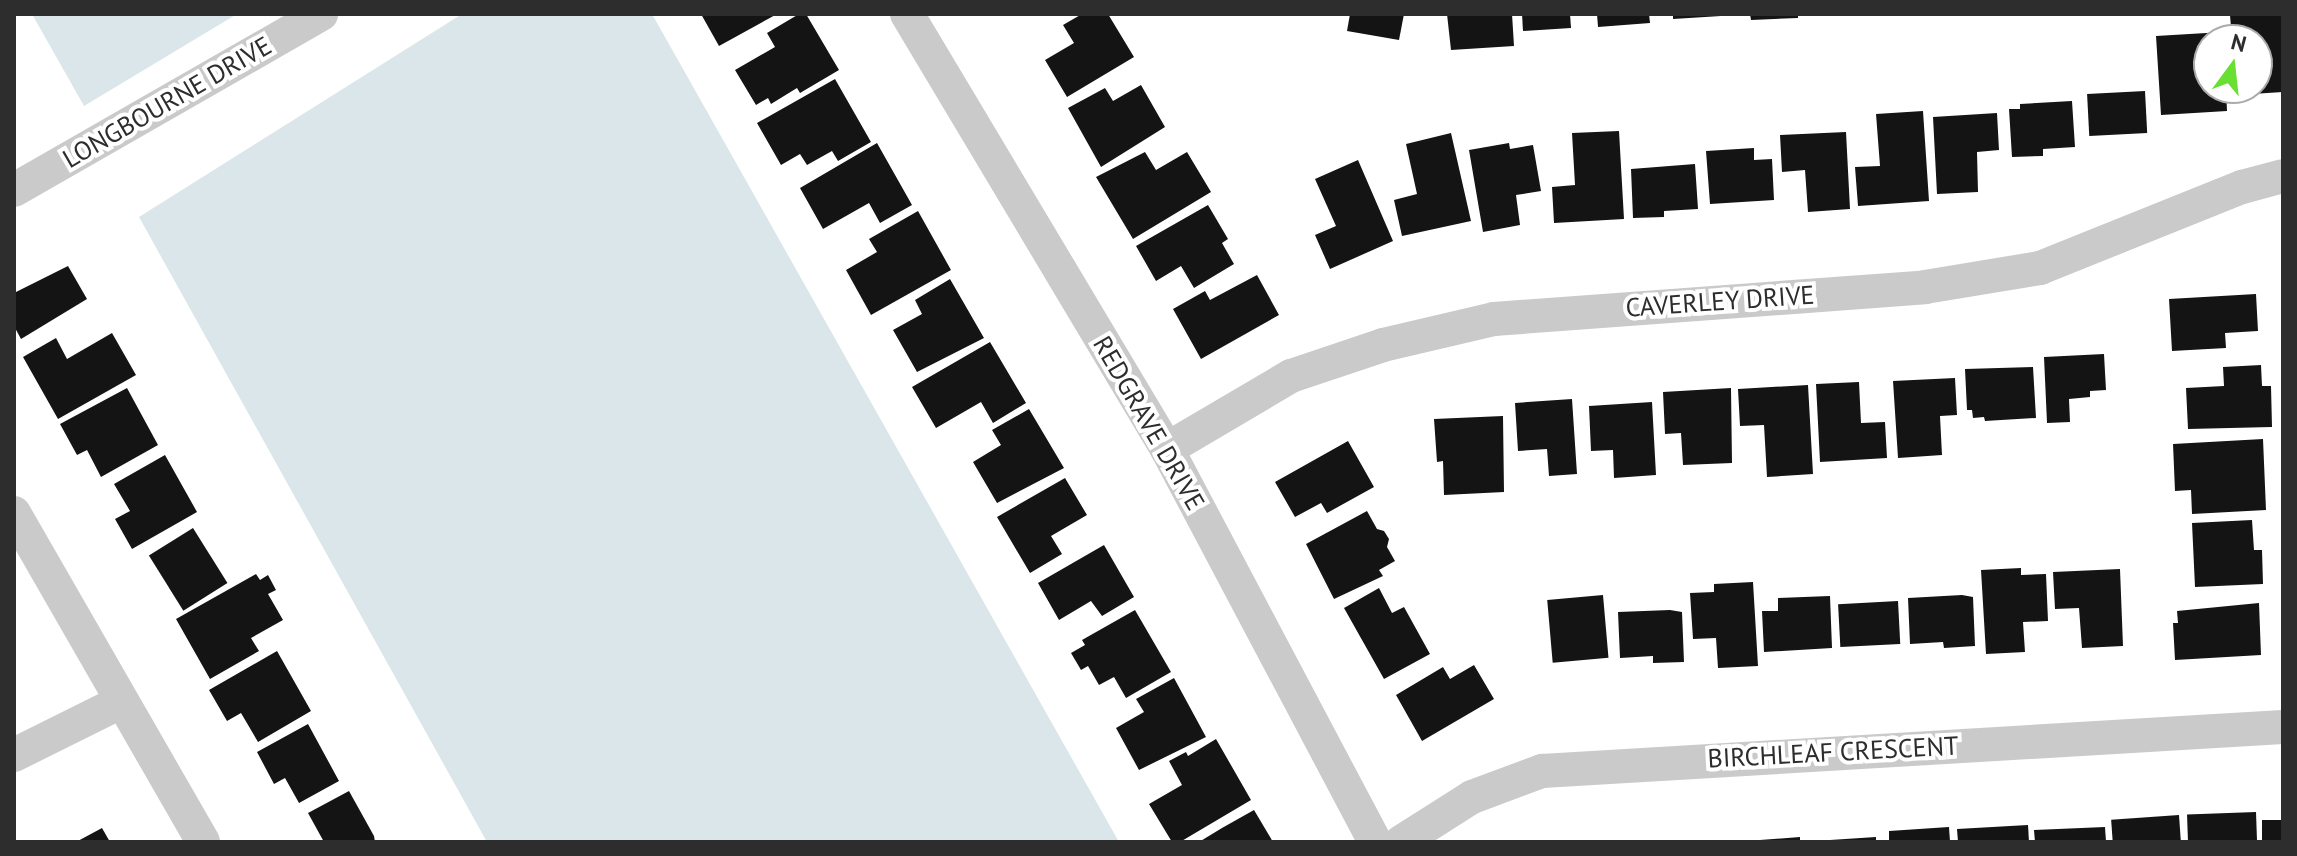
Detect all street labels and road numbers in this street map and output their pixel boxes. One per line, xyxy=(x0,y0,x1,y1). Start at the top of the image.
street label: LONGBOURNE DRIVE xyxy=(57,30,277,174)
street label: CAVERLEY DRIVE xyxy=(1624,279,1816,323)
street label: REDGRAVE DRIVE xyxy=(1087,331,1211,515)
street label: BIRCHLEAF CRESCENT xyxy=(1707,730,1959,774)

